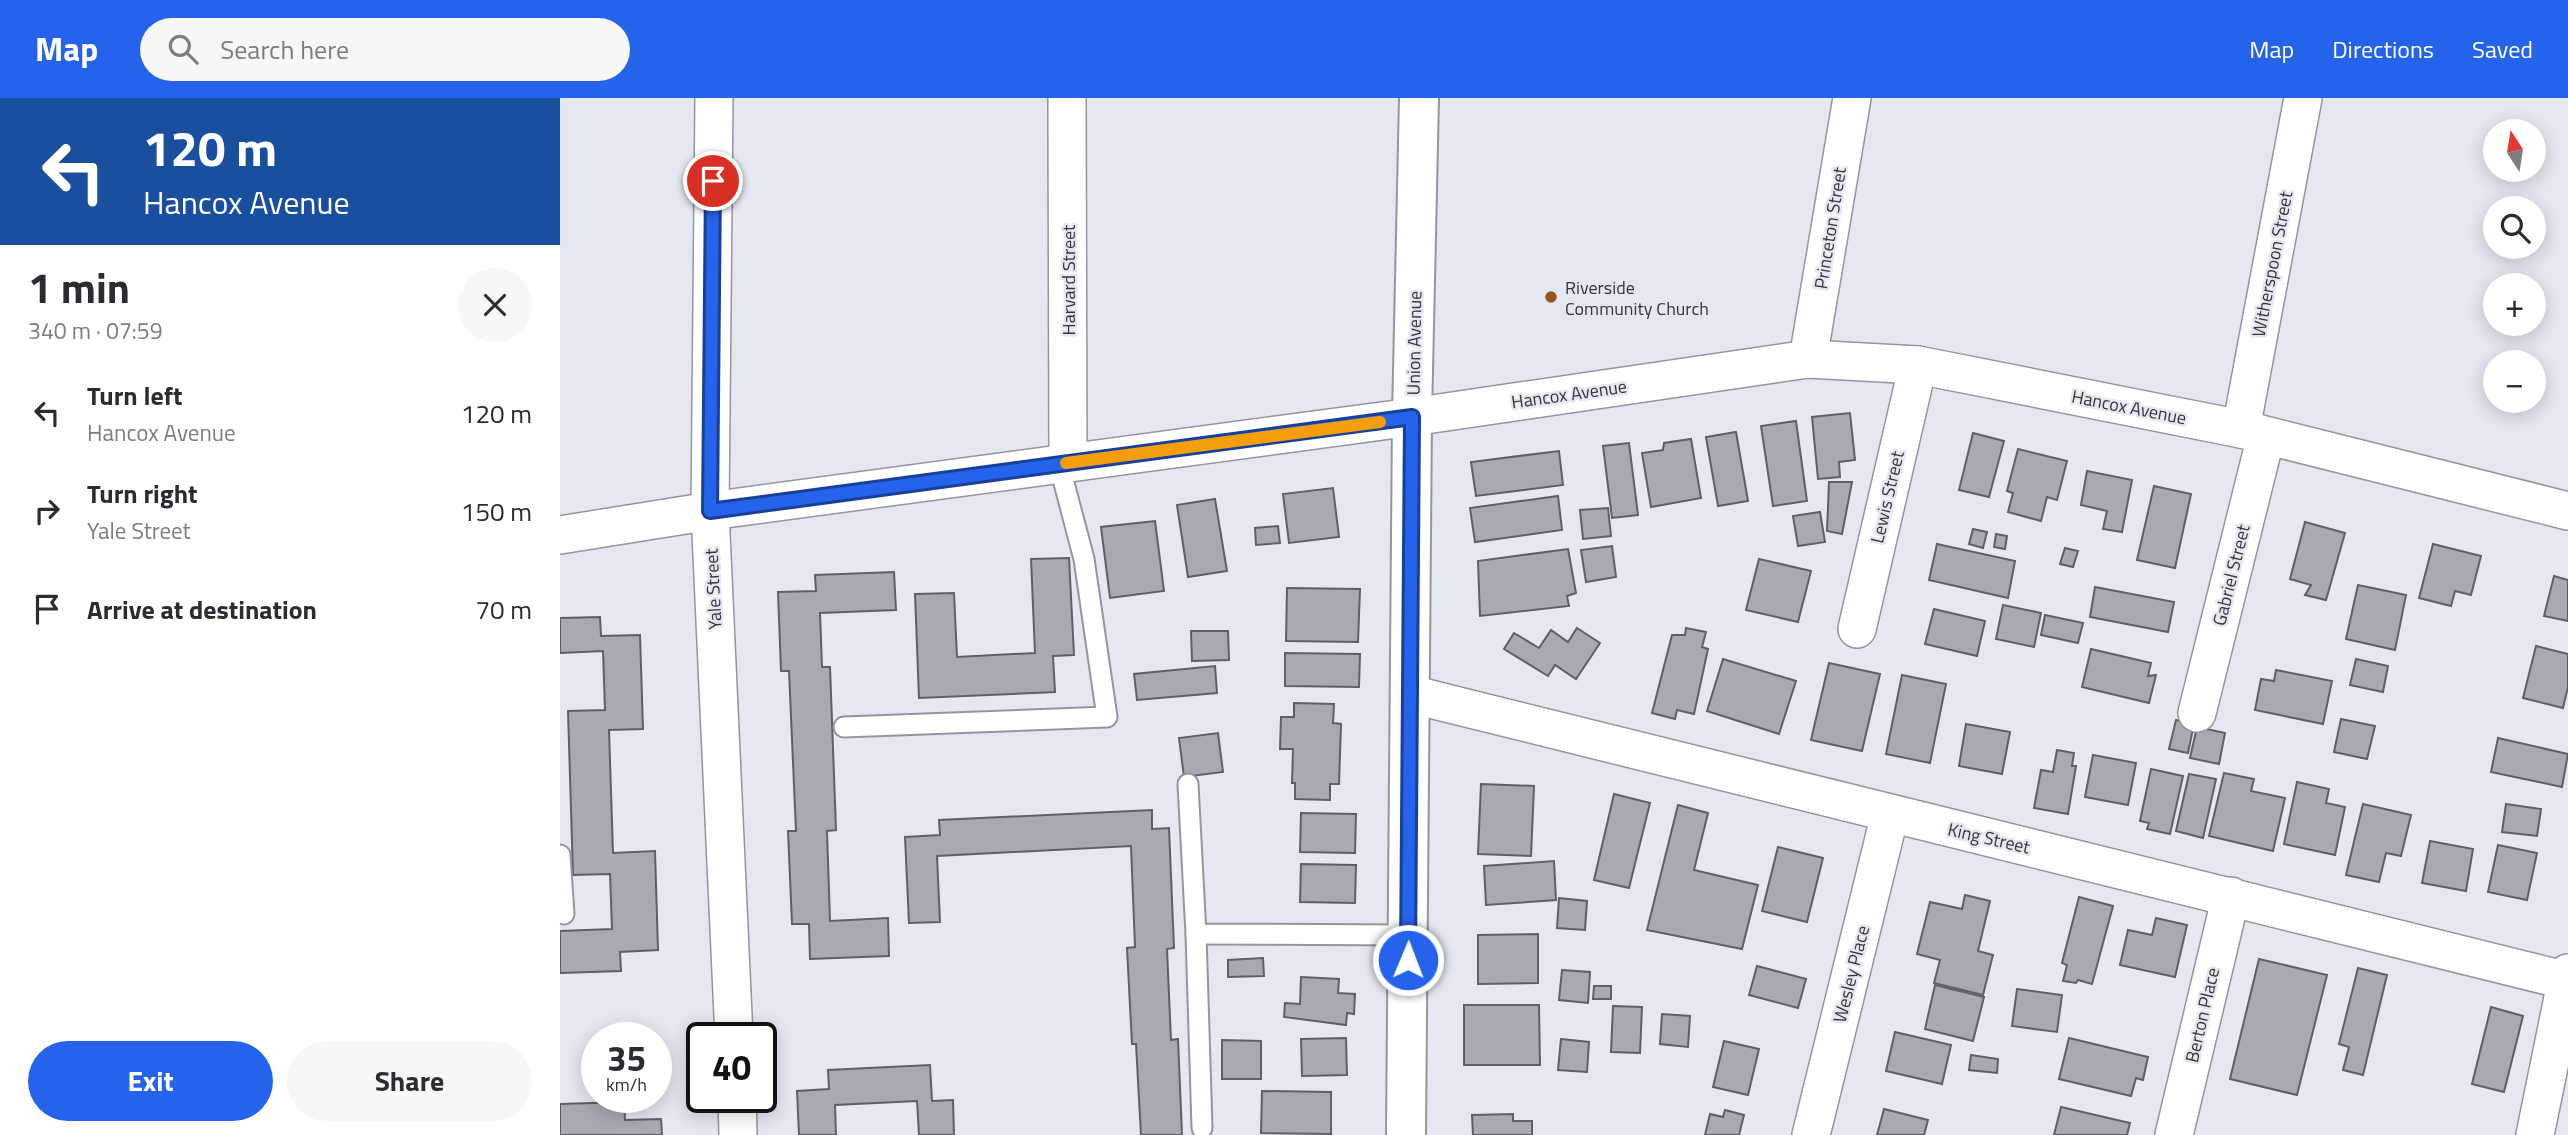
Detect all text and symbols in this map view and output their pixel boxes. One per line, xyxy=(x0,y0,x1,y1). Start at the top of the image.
search box xyxy=(140,18,630,81)
text: Map xyxy=(35,24,98,74)
icon: search xyxy=(164,30,202,68)
text: Search here xyxy=(220,30,349,69)
text: Map xyxy=(2249,31,2294,67)
text: Directions xyxy=(2332,31,2434,67)
text: Saved xyxy=(2472,31,2533,67)
text: 120 m xyxy=(143,110,277,185)
north arrow xyxy=(2483,119,2546,182)
map controls xyxy=(2483,119,2546,413)
icon: left xyxy=(28,126,119,217)
pin xyxy=(683,151,743,211)
icon: arrive xyxy=(694,162,732,200)
street label: Princeton Street xyxy=(1807,164,1853,291)
text: Hancox Avenue xyxy=(143,178,350,226)
street label: Witherspoon Street xyxy=(2245,188,2300,339)
button: search xyxy=(2483,196,2546,259)
street label: Harvard Street xyxy=(1055,224,1082,335)
text: 1 min xyxy=(28,255,130,319)
button: close xyxy=(458,268,532,342)
button: + xyxy=(2483,273,2546,336)
place label: Riverside Community Church xyxy=(1565,274,1709,322)
marker: Riverside Community Church xyxy=(1543,289,1559,305)
street label: Union Avenue xyxy=(1400,290,1428,396)
text: 340 m · 07:59 xyxy=(28,313,163,348)
button: − xyxy=(2483,350,2546,413)
street label: Hancox Avenue xyxy=(1510,373,1628,415)
text: Turn left xyxy=(87,376,182,415)
street label: Hancox Avenue xyxy=(2069,383,2189,431)
icon: left xyxy=(28,394,66,432)
text: 120 m xyxy=(461,394,532,433)
text: Hancox Avenue xyxy=(87,415,236,450)
street label: Lewis Street xyxy=(1863,448,1911,546)
text: Turn right xyxy=(87,474,198,513)
icon: right xyxy=(28,492,66,530)
text: 150 m xyxy=(461,492,532,531)
text: Yale Street xyxy=(87,513,191,548)
street label: Gabriel Street xyxy=(2205,521,2257,628)
street label: Yale Street xyxy=(697,547,729,630)
icon: arrive xyxy=(28,590,66,628)
text: Arrive at destination xyxy=(87,590,317,629)
text: 70 m xyxy=(475,590,532,629)
street label: King Street xyxy=(1945,815,2033,861)
street label: Wesley Place xyxy=(1826,922,1876,1026)
position arrow xyxy=(1371,923,1445,997)
street label: Berton Place xyxy=(2178,965,2226,1065)
speed limit sign: 40 xyxy=(686,1022,777,1113)
text: 35 xyxy=(607,1031,646,1085)
button: Exit xyxy=(28,1041,273,1121)
button: Share xyxy=(287,1041,532,1121)
text: km/h xyxy=(606,1071,647,1098)

